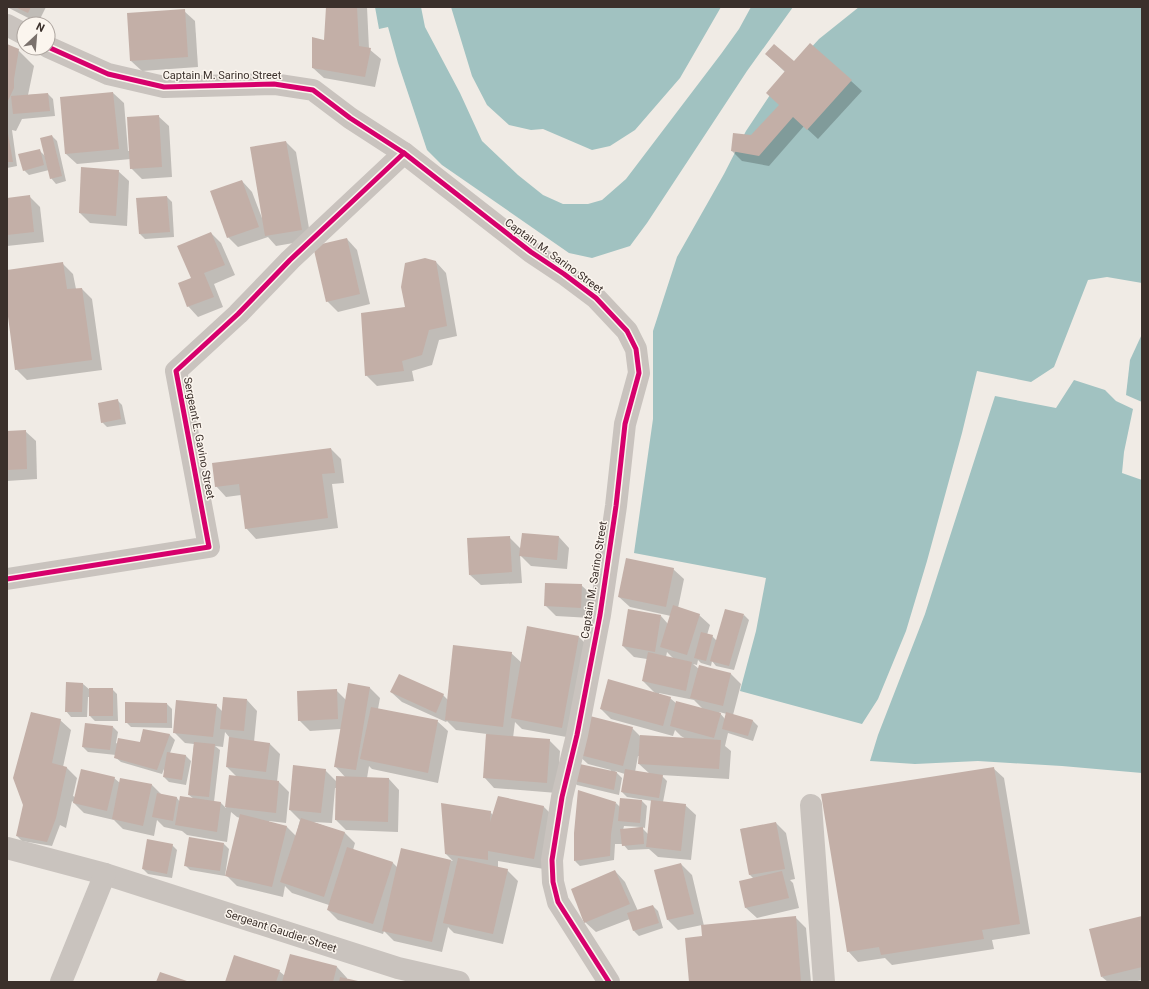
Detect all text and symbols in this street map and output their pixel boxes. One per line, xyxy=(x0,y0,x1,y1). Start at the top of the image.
north arrow xyxy=(16,16,56,56)
text: N xyxy=(34,20,47,35)
street label: Captain M. Sarino Street xyxy=(163,69,282,82)
street label: Captain M. Sarino Street xyxy=(502,216,606,296)
street label: Sergeant E. Gavino Street xyxy=(181,376,217,500)
street label: Captain M. Sarino Street xyxy=(578,520,610,640)
street label: Sergeant Gaudier Street xyxy=(224,907,339,955)

